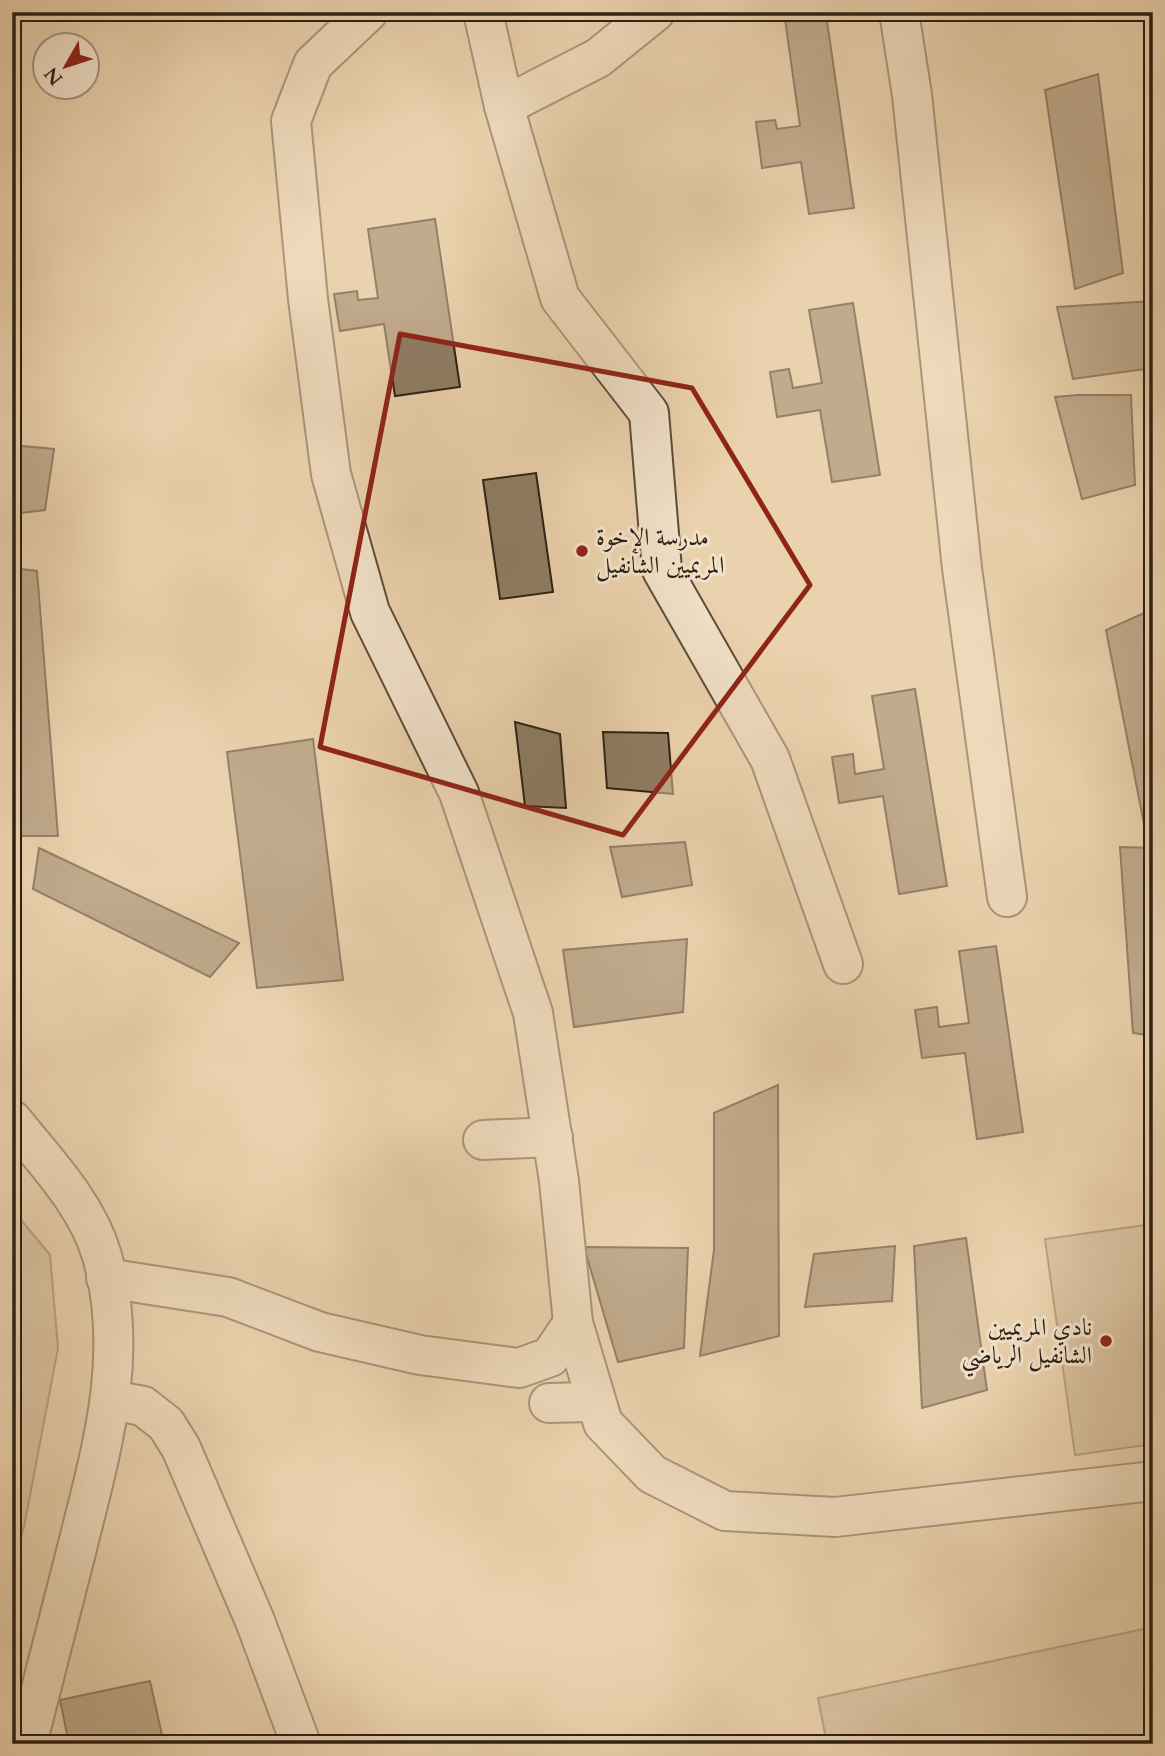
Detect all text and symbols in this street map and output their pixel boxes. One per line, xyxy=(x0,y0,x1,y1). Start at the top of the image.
north arrow xyxy=(32,32,102,102)
text: N xyxy=(38,61,69,91)
place label: مدرسة الإخوة المريميين الشانفيل xyxy=(596,521,725,582)
marker: مدرسة الإخوة المريميين الشانفيل xyxy=(574,543,590,559)
place label: نادي المريميين الشانفيل الرياضي xyxy=(961,1311,1092,1377)
marker: نادي المريميين الشانفيل الرياضي xyxy=(1098,1333,1114,1349)

